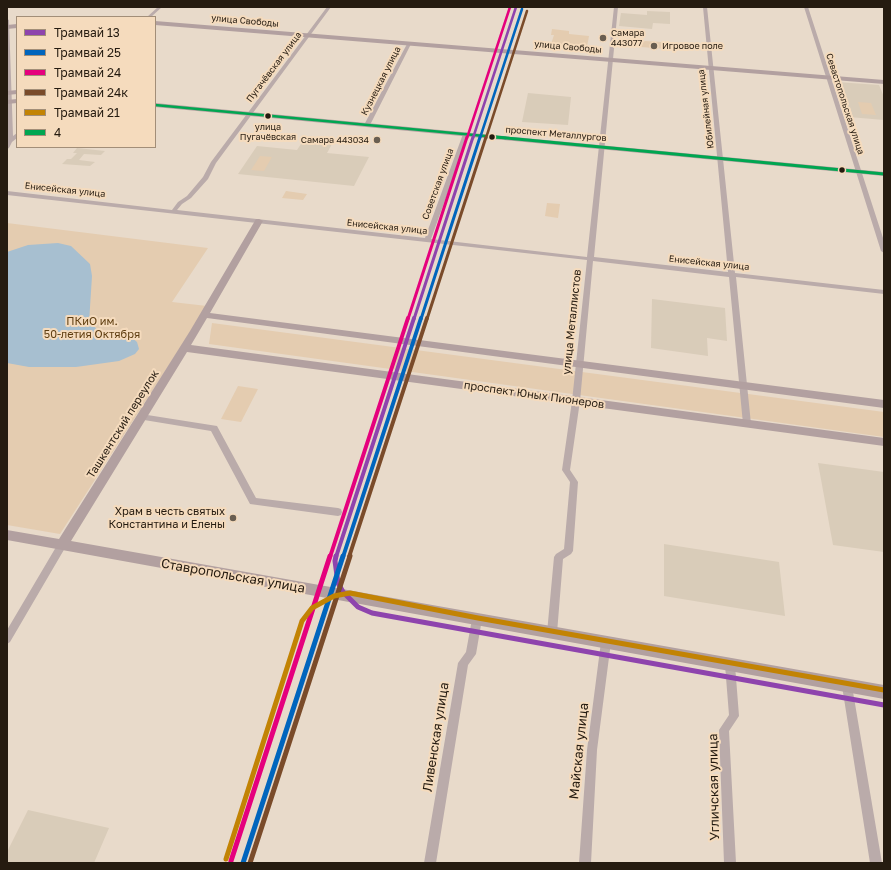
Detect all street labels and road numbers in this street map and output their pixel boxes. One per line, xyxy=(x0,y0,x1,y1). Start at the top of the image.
street label: улица Свободы xyxy=(211,13,279,29)
street label: Пугачёвская улица xyxy=(244,30,304,104)
street label: улица Свободы xyxy=(534,39,602,55)
street label: Кузнецкая улица xyxy=(359,45,403,117)
street label: Севастопольская улица xyxy=(824,52,866,156)
street label: Юбилейная улица xyxy=(696,69,716,149)
street label: проспект Металлургов xyxy=(505,124,607,144)
street label: Советская улица xyxy=(420,147,456,221)
street label: Енисейская улица xyxy=(24,180,106,200)
street label: Енисейская улица xyxy=(346,217,428,237)
street label: Енисейская улица xyxy=(668,253,750,273)
street label: улица Металлистов xyxy=(560,269,584,375)
street label: Ташкентский переулок xyxy=(84,367,162,481)
street label: проспект Юных Пионеров xyxy=(463,379,605,411)
street label: Ставропольская улица xyxy=(160,556,306,596)
street label: Ливенская улица xyxy=(420,681,452,793)
street label: Майская улица xyxy=(566,702,592,800)
street label: Угличская улица xyxy=(705,733,723,841)

